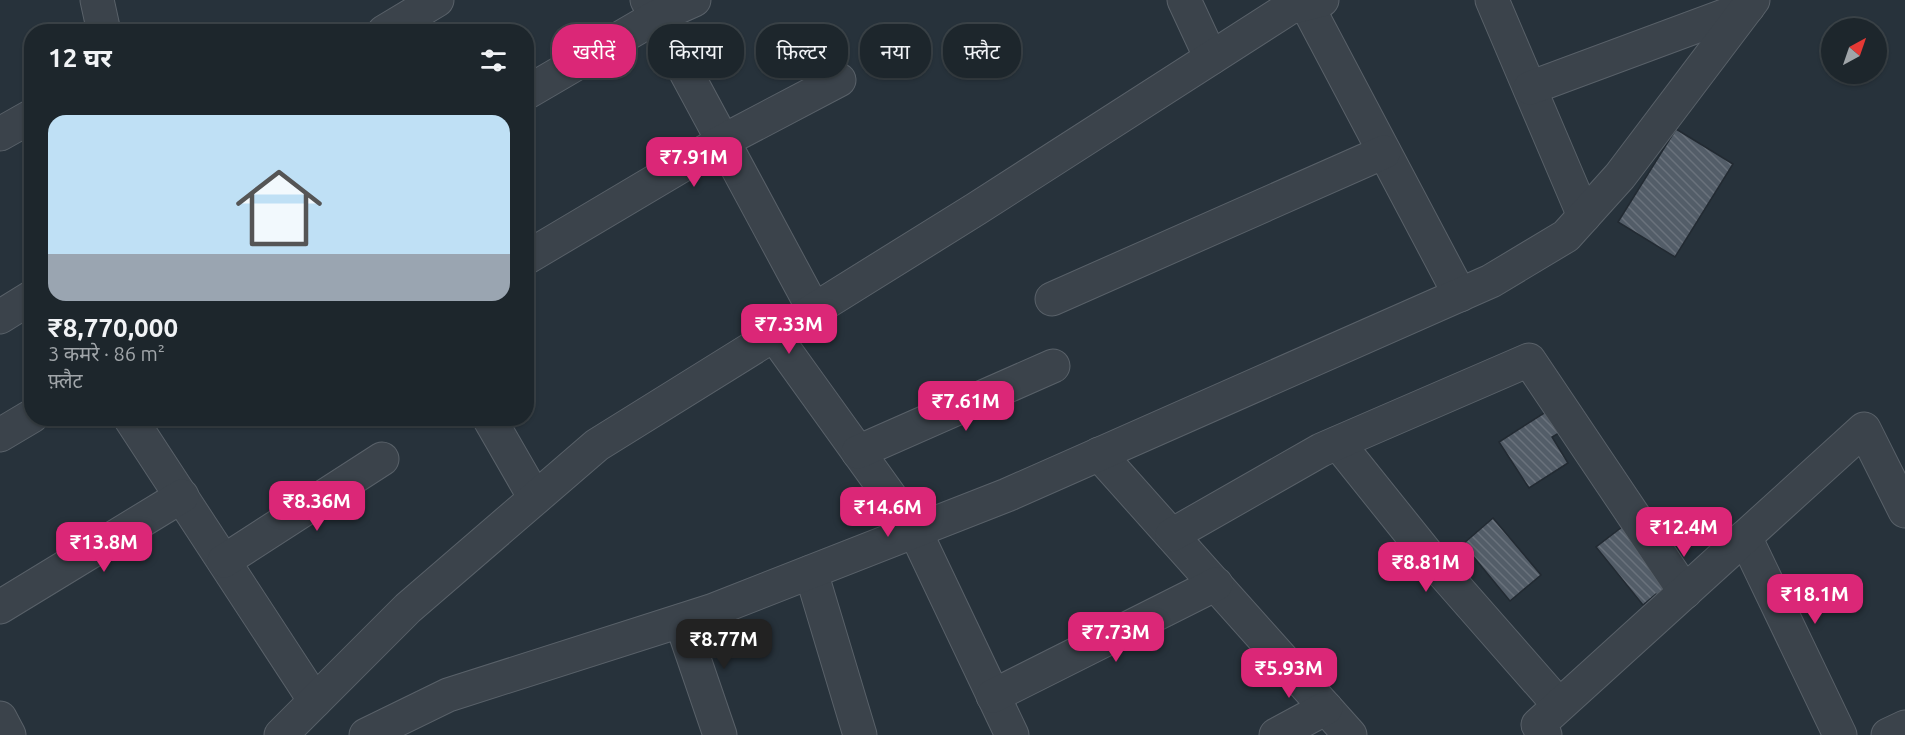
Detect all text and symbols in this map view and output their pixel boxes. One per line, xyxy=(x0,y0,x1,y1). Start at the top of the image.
north arrow xyxy=(1821,18,1887,84)
map controls xyxy=(1821,18,1887,84)
chip: खरीदें xyxy=(552,24,636,78)
chip: किराया xyxy=(648,24,744,78)
chip: फ़िल्टर xyxy=(756,24,848,78)
chip: नया xyxy=(860,24,931,78)
chip: फ़्लैट xyxy=(943,24,1021,78)
text: 12 घर xyxy=(48,43,112,72)
icon: filters xyxy=(477,44,510,77)
pin: ₹7.91M xyxy=(645,137,743,188)
text: ₹7.91M xyxy=(660,145,728,168)
icon: home xyxy=(225,154,333,262)
pin: ₹7.33M xyxy=(740,304,838,355)
text: ₹7.33M xyxy=(755,312,823,335)
text: ₹8,770,000 xyxy=(48,313,178,342)
text: 3 कमरे · 86 m² xyxy=(48,342,165,365)
text: फ़्लैट xyxy=(48,369,83,392)
pin: ₹7.61M xyxy=(917,381,1015,432)
text: ₹7.61M xyxy=(932,389,1000,412)
pin: ₹8.36M xyxy=(268,481,366,532)
pin: ₹14.6M xyxy=(839,487,937,538)
text: ₹8.36M xyxy=(283,489,351,512)
text: ₹14.6M xyxy=(854,495,922,518)
pin: ₹12.4M xyxy=(1635,507,1733,558)
text: ₹12.4M xyxy=(1650,515,1718,538)
pin: ₹13.8M xyxy=(55,522,153,573)
text: ₹13.8M xyxy=(70,530,138,553)
pin: ₹8.81M xyxy=(1377,542,1475,593)
text: ₹8.81M xyxy=(1392,550,1460,573)
pin: ₹18.1M xyxy=(1766,574,1864,625)
text: ₹18.1M xyxy=(1781,582,1849,605)
pin: ₹7.73M xyxy=(1067,612,1165,663)
pin: ₹8.77M xyxy=(675,619,773,670)
text: ₹7.73M xyxy=(1082,620,1150,643)
text: ₹8.77M xyxy=(690,627,758,650)
pin: ₹5.93M xyxy=(1240,648,1338,699)
text: ₹5.93M xyxy=(1255,656,1323,679)

